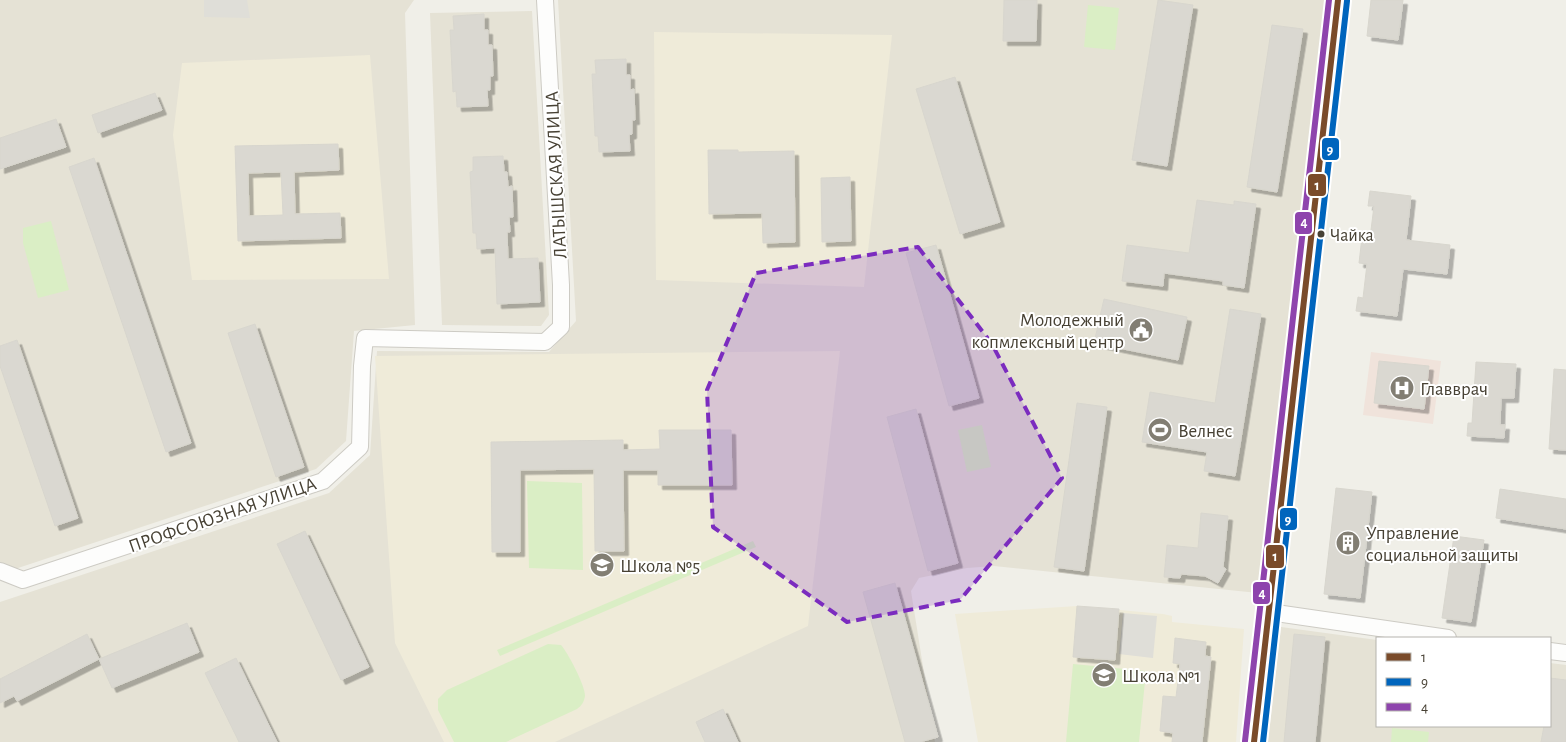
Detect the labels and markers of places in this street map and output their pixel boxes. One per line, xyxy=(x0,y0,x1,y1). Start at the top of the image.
place label: Чайка xyxy=(1330,227,1374,245)
marker: Чайка xyxy=(1316,229,1326,239)
place label: Молодежный копмлексный центр xyxy=(972,311,1124,352)
public building icon: Молодежный копмлексный центр xyxy=(1128,317,1154,343)
hospital icon: Главврач xyxy=(1389,375,1415,401)
place label: Главврач xyxy=(1420,380,1488,399)
sports icon: Велнес xyxy=(1147,417,1173,443)
place label: Велнес xyxy=(1178,422,1233,441)
place label: Управление социальной защиты xyxy=(1366,524,1519,565)
building icon: Управление социальной защиты xyxy=(1335,530,1361,556)
school or university icon: Школа №5 xyxy=(589,552,615,578)
place label: Школа №5 xyxy=(620,557,700,576)
school or university icon: Школа №1 xyxy=(1091,662,1117,688)
place label: Школа №1 xyxy=(1122,667,1201,686)

